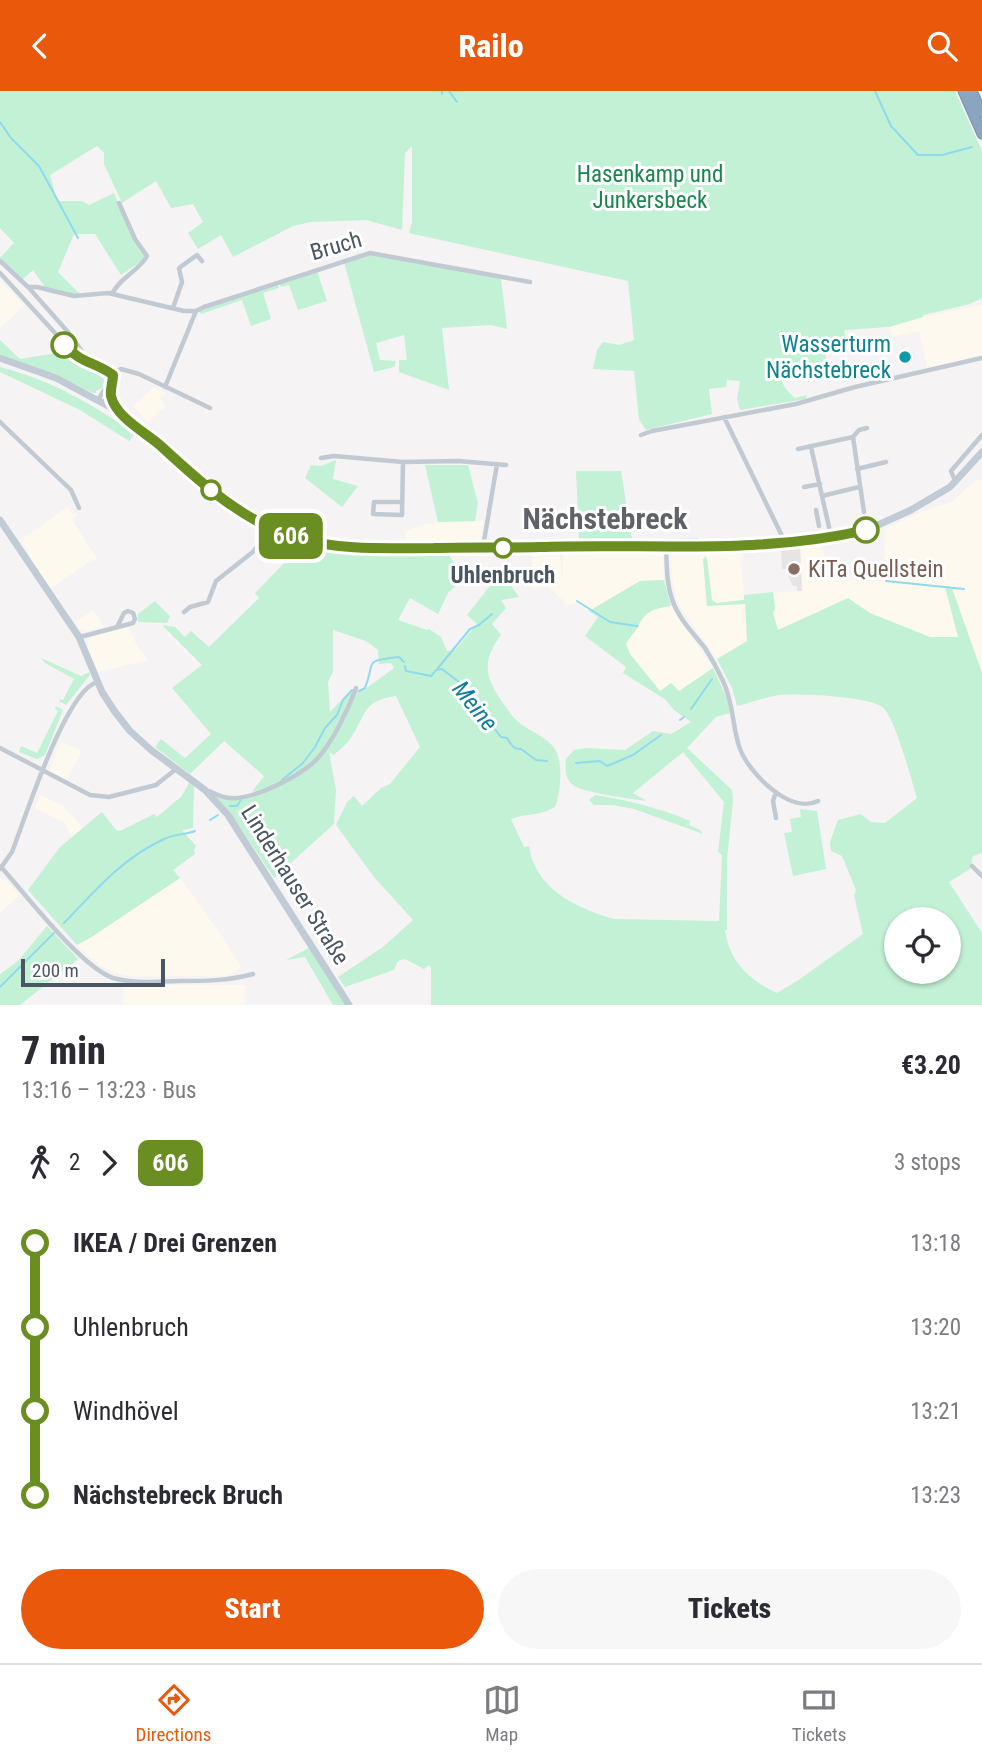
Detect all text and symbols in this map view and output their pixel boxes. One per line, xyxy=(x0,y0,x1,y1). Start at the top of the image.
icon: back xyxy=(21,27,59,65)
text: Railo xyxy=(458,27,524,65)
icon: search xyxy=(923,27,961,65)
park label: Hasenkamp und Junkersbeck xyxy=(577,161,723,214)
street label: Bruch xyxy=(307,226,365,266)
place label: Wasserturm Nächstebreck xyxy=(766,331,892,384)
unlabelled marker xyxy=(51,332,77,358)
marker: Wasserturm Nächstebreck xyxy=(897,349,913,365)
unlabelled marker xyxy=(201,480,221,500)
district label: Nächstebreck xyxy=(522,501,688,536)
line badge: 606 xyxy=(251,513,331,559)
unlabelled marker xyxy=(853,517,879,543)
text: 606 xyxy=(273,522,309,550)
marker: Uhlenbruch xyxy=(493,538,513,558)
place label: KiTa Quellstein xyxy=(808,556,944,583)
marker: KiTa Quellstein xyxy=(786,561,802,577)
place label: Uhlenbruch xyxy=(451,562,555,589)
water label: Meine xyxy=(446,675,504,737)
street label: Linderhauser Straße xyxy=(235,800,355,970)
map controls xyxy=(884,907,961,984)
button: locate xyxy=(884,907,961,984)
scale bar xyxy=(21,956,164,988)
text: 200 m xyxy=(32,959,79,982)
text: 7 min xyxy=(21,1029,106,1073)
text: €3.20 xyxy=(901,1050,961,1080)
text: 13:16 – 13:23 · Bus xyxy=(21,1077,197,1104)
icon: walk xyxy=(21,1144,59,1182)
icon: forward xyxy=(90,1144,128,1182)
text: 2 xyxy=(69,1149,80,1176)
text: 606 xyxy=(152,1149,189,1177)
text: 3 stops xyxy=(894,1149,961,1176)
text: IKEA / Drei Grenzen xyxy=(73,1228,277,1258)
text: 13:18 xyxy=(910,1230,961,1257)
text: Uhlenbruch xyxy=(73,1312,189,1342)
text: 13:20 xyxy=(910,1314,961,1341)
text: Windhövel xyxy=(73,1396,179,1426)
text: 13:21 xyxy=(910,1398,961,1425)
text: Nächstebreck Bruch xyxy=(73,1480,283,1510)
text: 13:23 xyxy=(910,1482,961,1509)
button: Start xyxy=(21,1569,484,1649)
button: Tickets xyxy=(498,1569,961,1649)
tab: Directions xyxy=(136,1681,211,1746)
tab: Map xyxy=(483,1681,521,1746)
tab: Tickets xyxy=(792,1681,846,1746)

